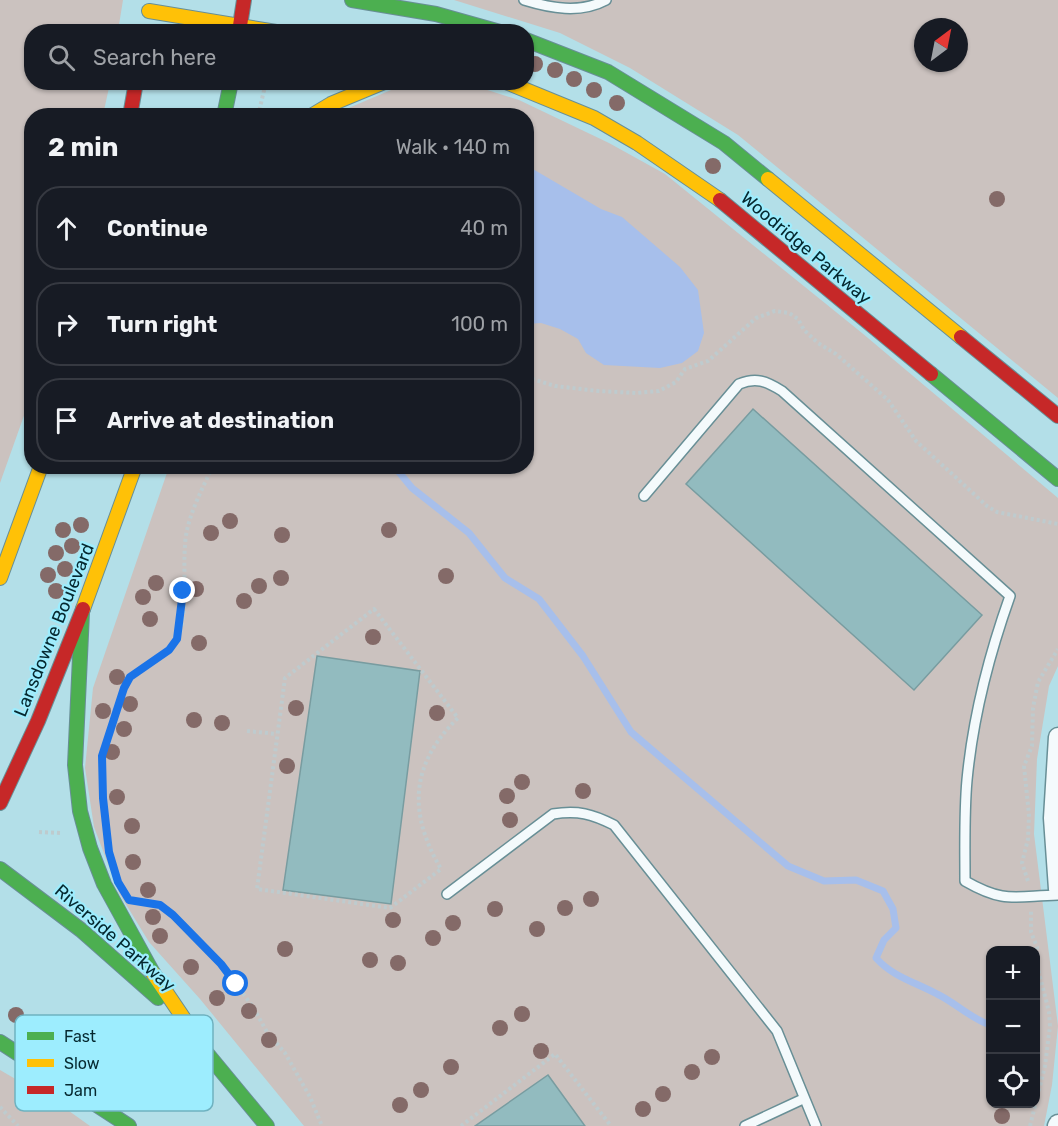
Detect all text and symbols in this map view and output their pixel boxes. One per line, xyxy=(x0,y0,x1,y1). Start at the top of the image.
north arrow xyxy=(914,18,968,72)
search box xyxy=(24,24,534,90)
icon: search xyxy=(45,41,78,74)
text: Search here xyxy=(93,44,216,71)
text: 2 min xyxy=(48,132,118,163)
text: Walk · 140 m xyxy=(396,135,510,159)
street label: Woodridge Parkway xyxy=(736,187,876,309)
icon: ahead xyxy=(50,212,83,245)
text: Continue xyxy=(107,215,208,242)
text: 40 m xyxy=(460,216,508,240)
icon: right xyxy=(50,308,83,341)
text: Turn right xyxy=(107,311,217,338)
text: 100 m xyxy=(451,312,508,336)
icon: arrive xyxy=(50,404,83,437)
text: Arrive at destination xyxy=(107,407,334,434)
street label: Lansdowne Boulevard xyxy=(9,540,99,720)
route end xyxy=(169,577,195,603)
street label: Riverside Parkway xyxy=(50,880,180,996)
map controls xyxy=(986,946,1040,1108)
button: + xyxy=(986,946,1040,1000)
route start xyxy=(222,970,248,996)
button: − xyxy=(986,1000,1040,1054)
legend xyxy=(15,1015,213,1111)
text: Fast xyxy=(64,1027,96,1046)
text: Slow xyxy=(64,1054,100,1073)
button: locate xyxy=(986,1054,1040,1108)
text: Jam xyxy=(64,1081,97,1100)

